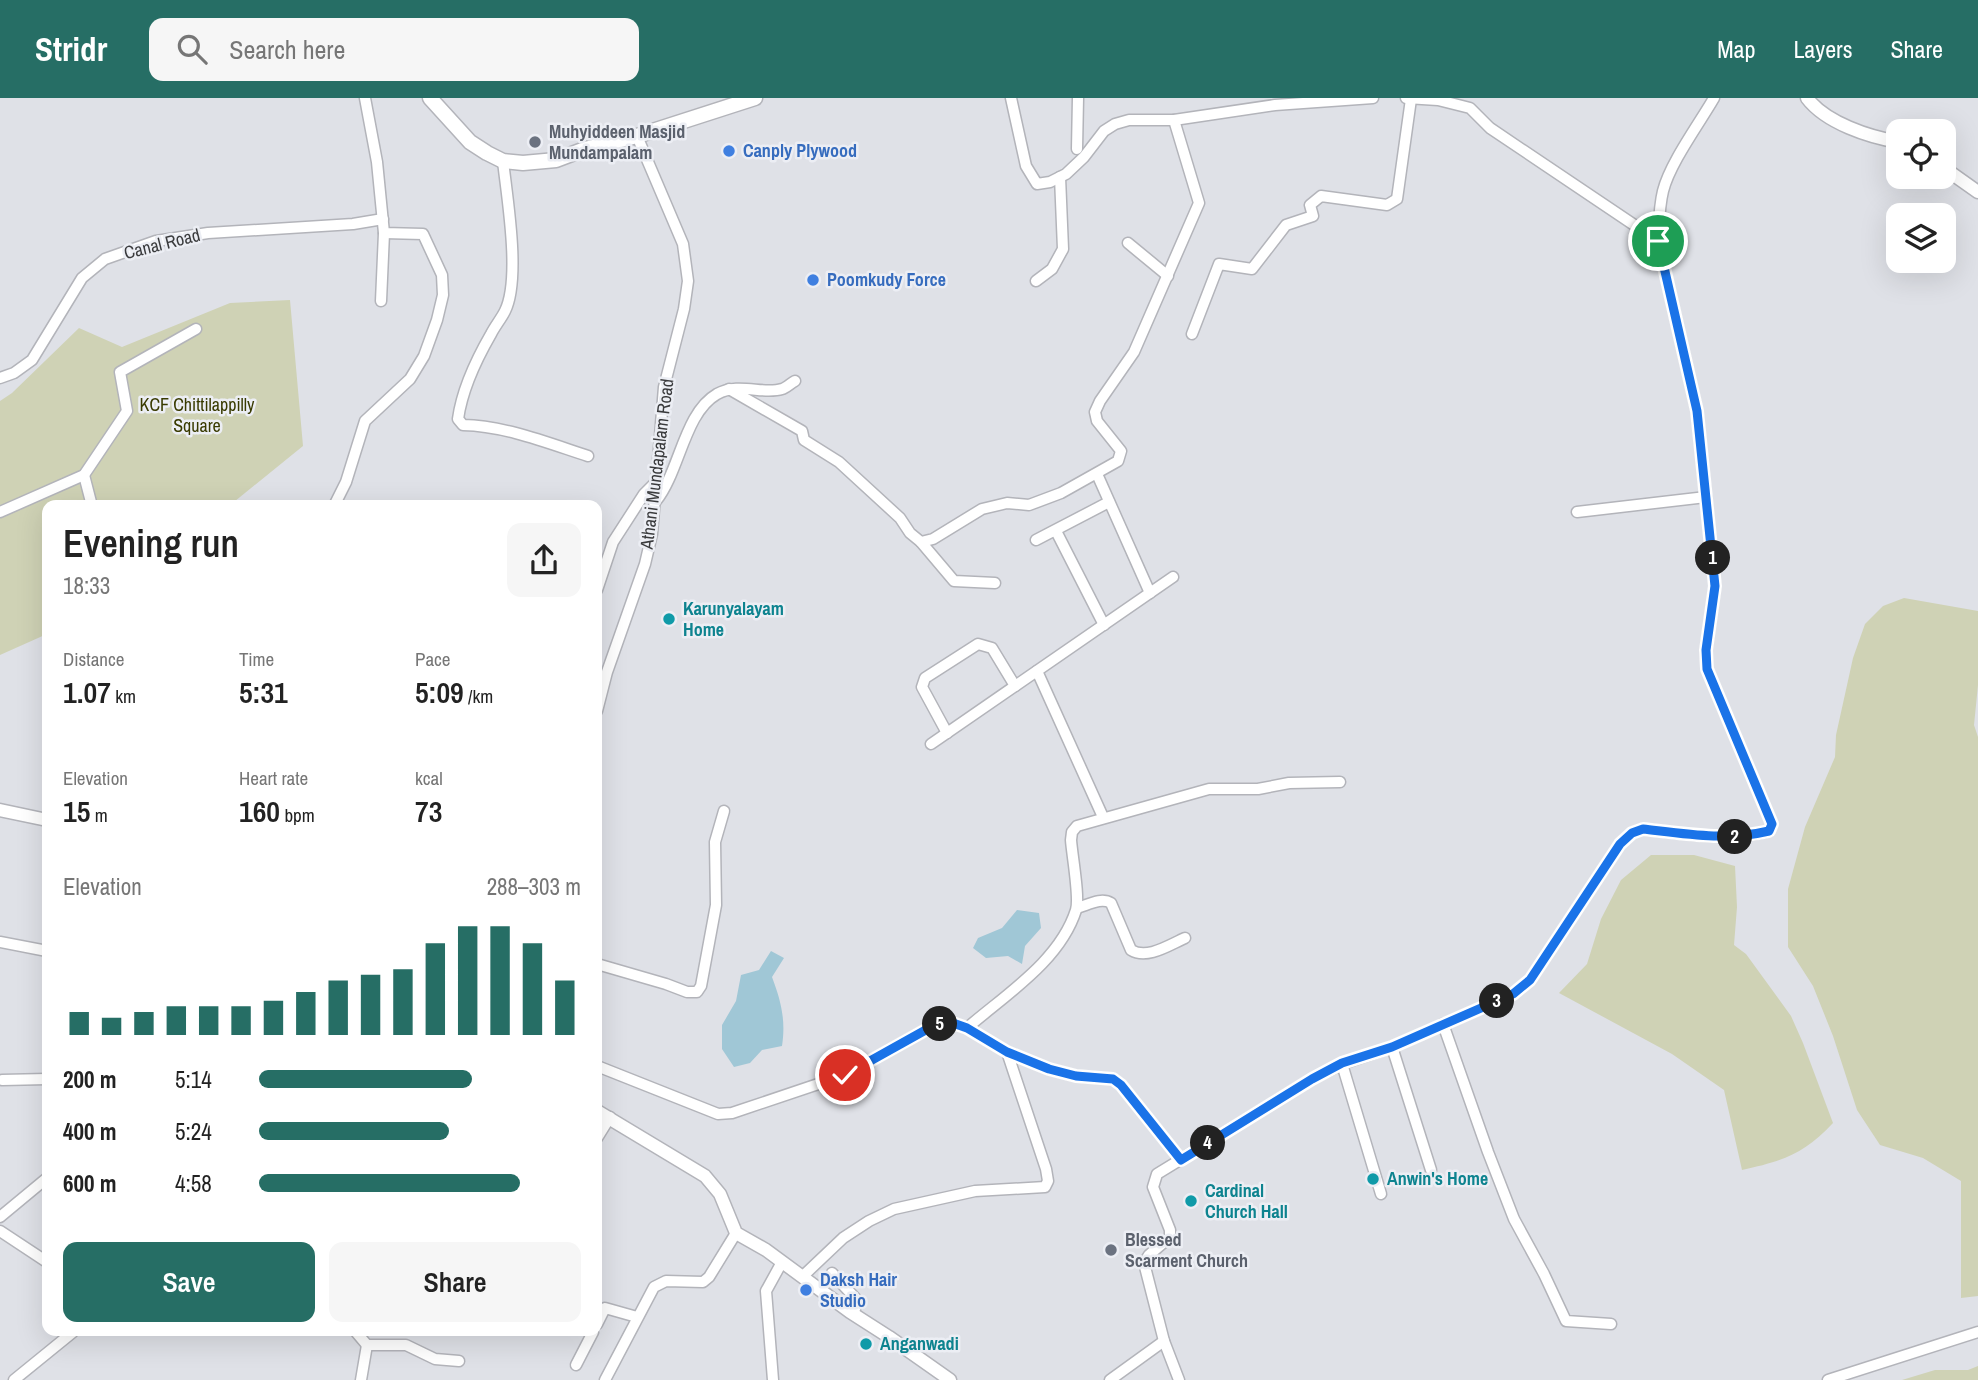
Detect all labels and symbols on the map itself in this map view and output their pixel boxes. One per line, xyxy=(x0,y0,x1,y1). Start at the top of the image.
place label: Muhyiddeen Masjid Mundampalam xyxy=(549,119,685,165)
marker: Muhyiddeen Masjid Mundampalam xyxy=(527,134,543,150)
place label: Canply Plywood xyxy=(743,138,857,163)
marker: Canply Plywood xyxy=(721,143,737,159)
pin xyxy=(1628,211,1688,271)
street label: Canal Road xyxy=(121,222,203,265)
place label: Poomkudy Force xyxy=(827,267,946,292)
marker: Poomkudy Force xyxy=(805,272,821,288)
street label: Athani Mundapalam Road xyxy=(634,377,679,552)
park label: KCF Chittilappilly Square xyxy=(140,392,255,438)
pin: 1 xyxy=(1696,540,1730,575)
place label: Karunyalayam Home xyxy=(683,596,784,642)
marker: Karunyalayam Home xyxy=(661,611,677,627)
pin: 2 xyxy=(1718,820,1752,854)
pin: 3 xyxy=(1480,984,1514,1018)
pin: 5 xyxy=(922,1006,958,1042)
pin xyxy=(815,1045,875,1105)
pin: 4 xyxy=(1190,1126,1226,1160)
place label: Anwin's Home xyxy=(1387,1166,1488,1191)
marker: Anwin's Home xyxy=(1365,1171,1381,1187)
place label: Cardinal Church Hall xyxy=(1205,1178,1288,1224)
marker: Cardinal Church Hall xyxy=(1183,1193,1199,1209)
place label: Blessed Scarment Church xyxy=(1125,1227,1248,1273)
marker: Blessed Scarment Church xyxy=(1103,1242,1119,1258)
place label: Daksh Hair Studio xyxy=(820,1267,897,1313)
marker: Daksh Hair Studio xyxy=(798,1282,814,1298)
place label: Anganwadi xyxy=(880,1331,959,1356)
marker: Anganwadi xyxy=(858,1336,874,1352)

